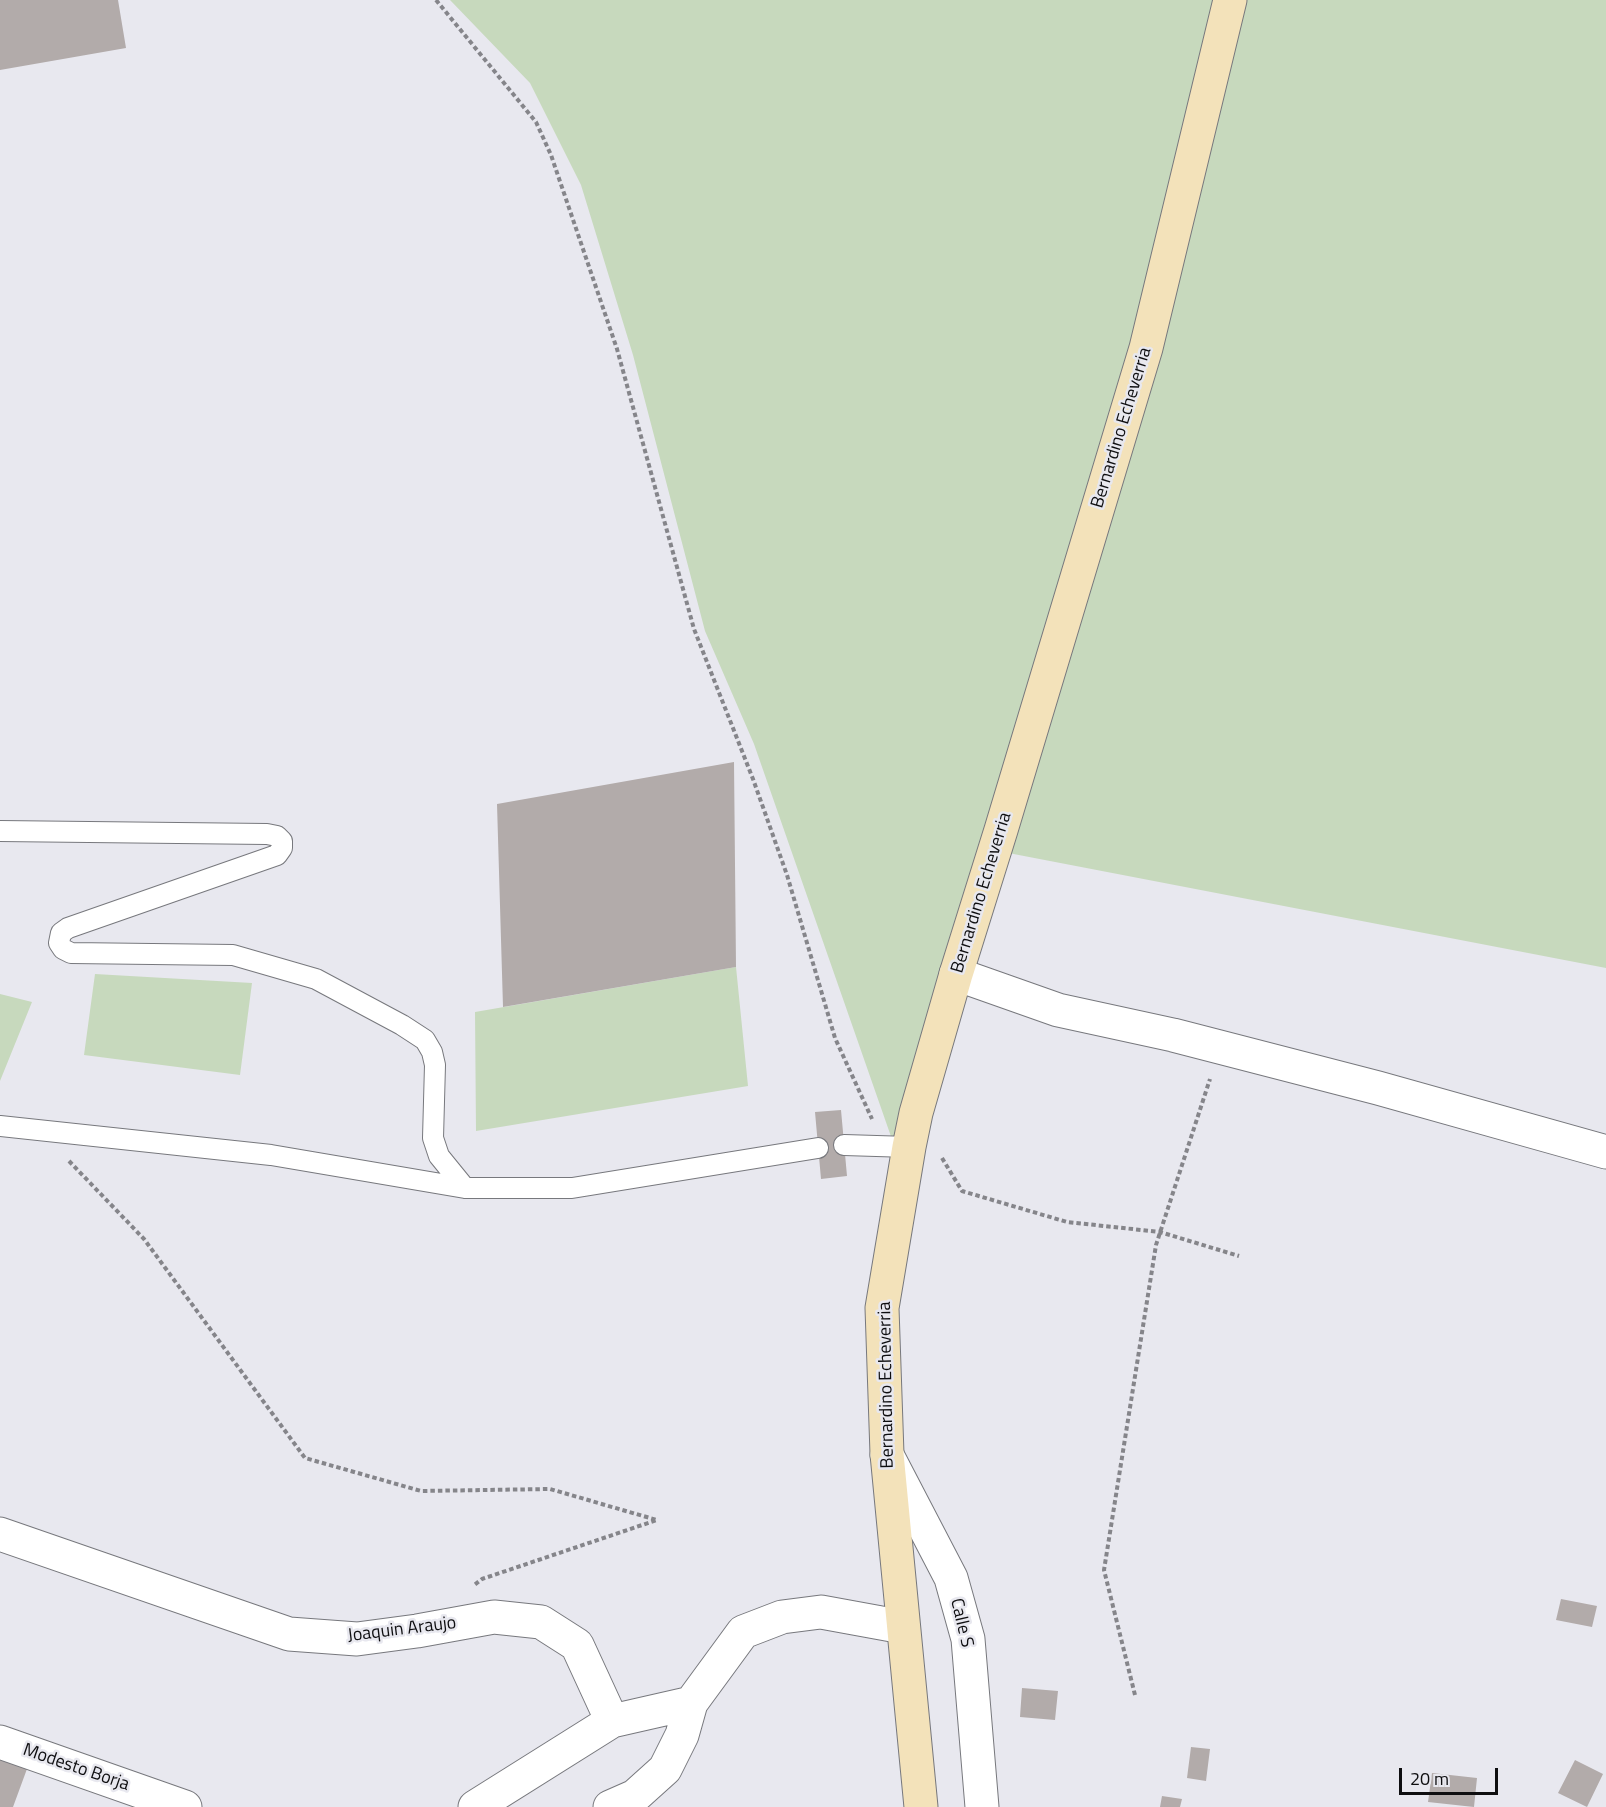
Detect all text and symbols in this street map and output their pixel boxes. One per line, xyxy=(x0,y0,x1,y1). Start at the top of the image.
street label: Bernardino Echeverria xyxy=(1087,345,1157,511)
street label: Bernardino Echeverria xyxy=(947,810,1017,976)
street label: Bernardino Echeverria xyxy=(875,1301,899,1469)
street label: Calle S xyxy=(945,1596,977,1650)
street label: Joaquin Araujo xyxy=(346,1613,458,1647)
street label: Modesto Borja xyxy=(20,1740,132,1796)
scale bar xyxy=(1402,1756,1501,1794)
text: 20 m xyxy=(1410,1765,1449,1792)

